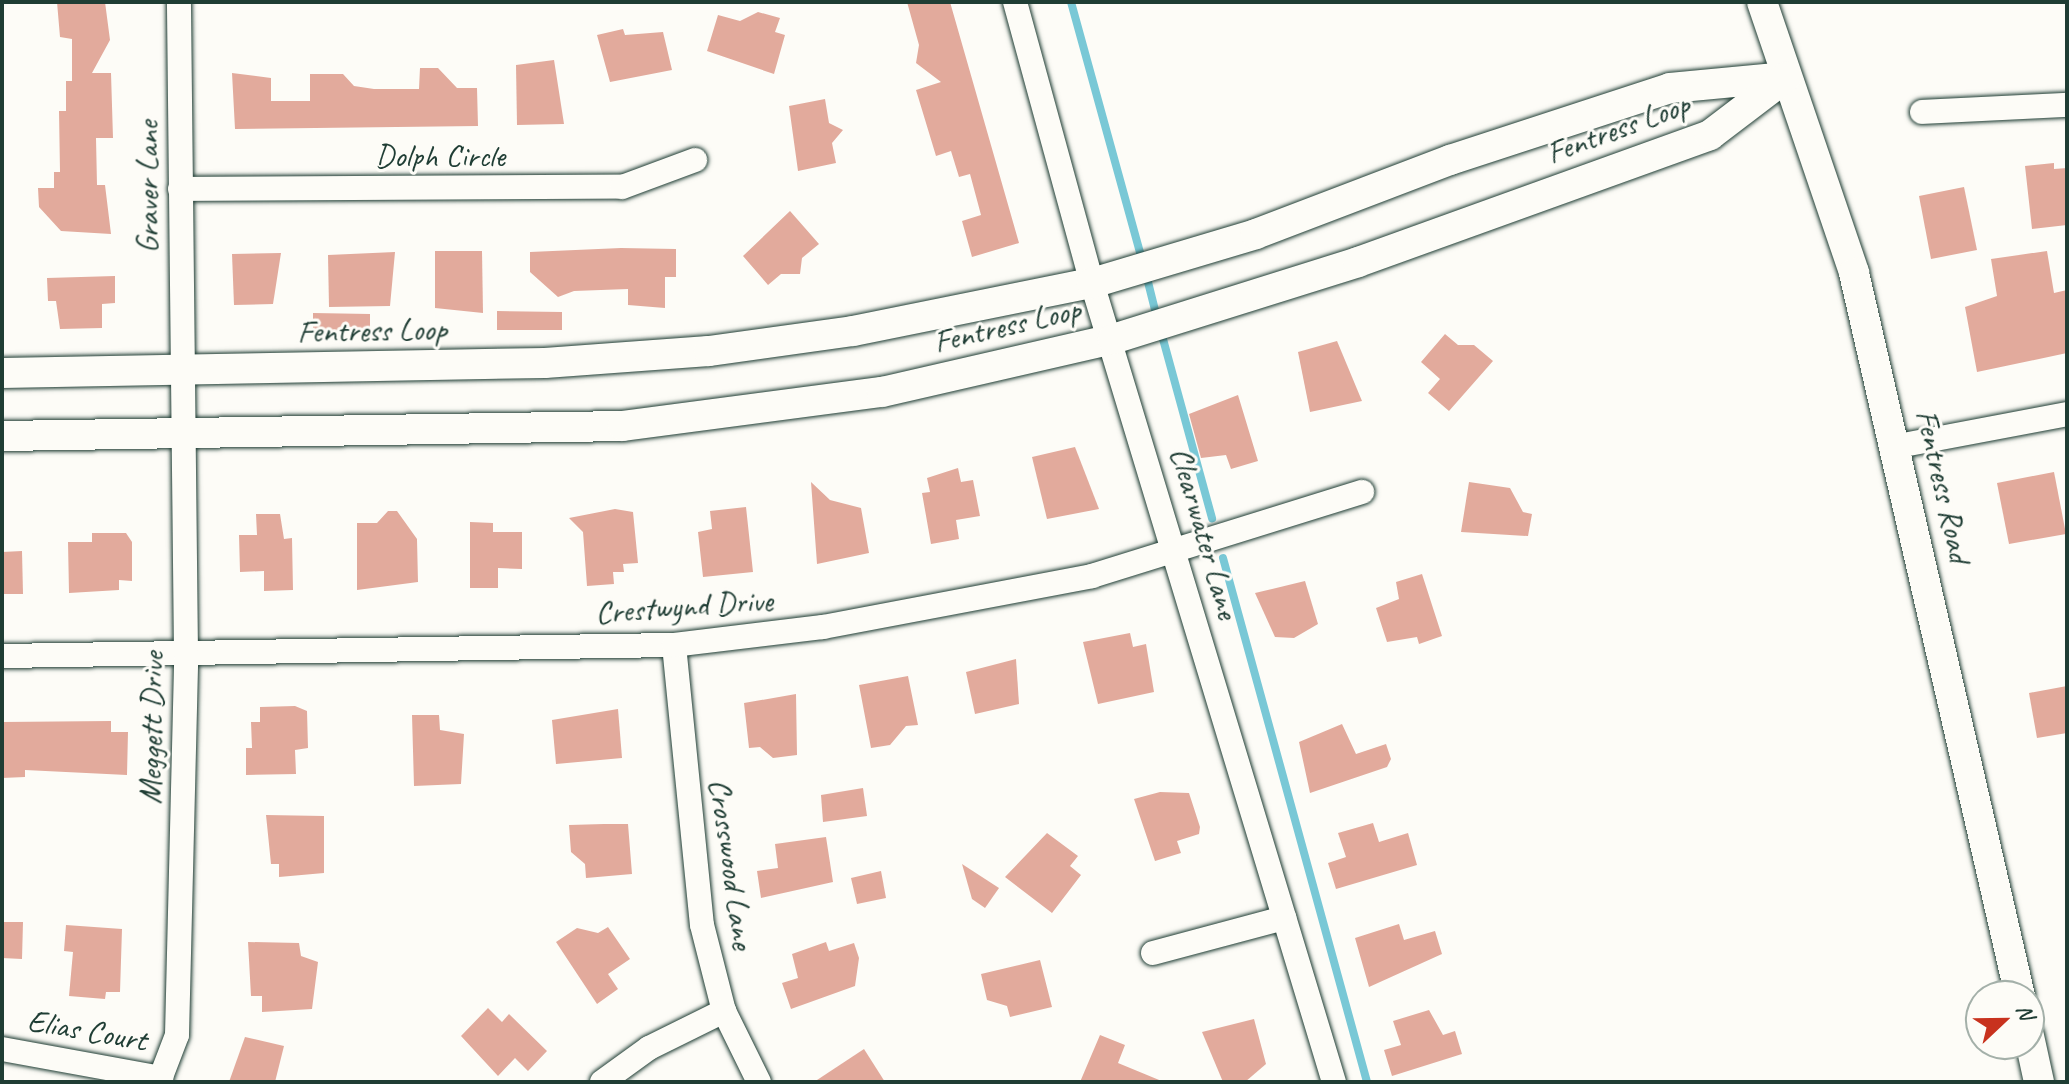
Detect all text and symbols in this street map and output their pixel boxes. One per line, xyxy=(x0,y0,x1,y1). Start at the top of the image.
street label: Fentress Loop xyxy=(1541,85,1695,173)
street label: Graver Lane xyxy=(129,120,167,254)
street label: Dolph Circle xyxy=(375,137,505,175)
street label: Fentress Loop xyxy=(930,291,1084,361)
street label: Fentress Loop xyxy=(297,311,447,351)
street label: Fentress Road xyxy=(1907,406,1979,566)
street label: Clearwater Lane xyxy=(1161,442,1247,624)
street label: Crestwynd Drive xyxy=(594,582,774,632)
street label: Meggett Drive xyxy=(131,651,173,805)
street label: Crosswood Lane xyxy=(700,776,762,952)
north arrow xyxy=(1965,980,2045,1060)
text: N xyxy=(2010,1000,2041,1023)
street label: Elias Court xyxy=(24,1002,150,1060)

